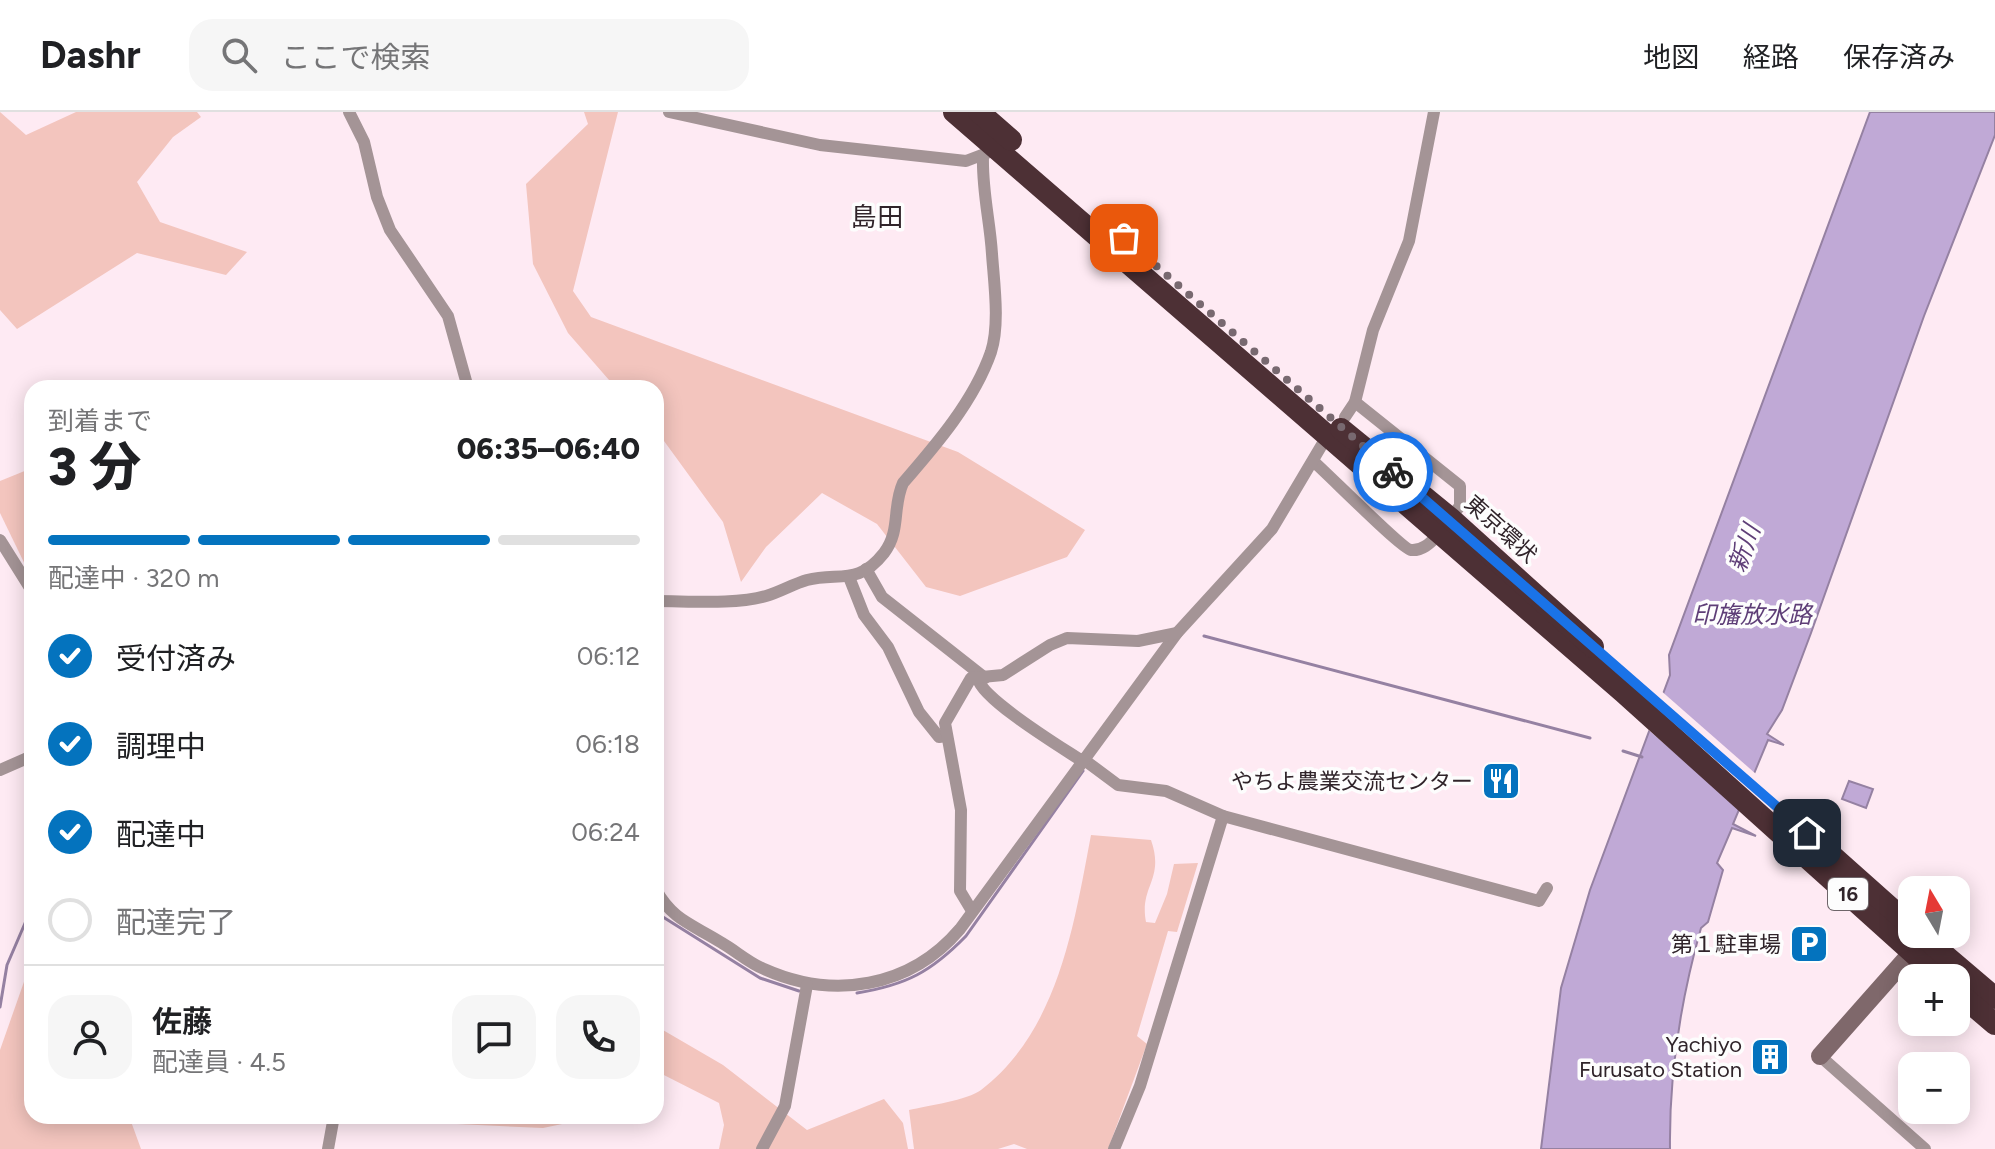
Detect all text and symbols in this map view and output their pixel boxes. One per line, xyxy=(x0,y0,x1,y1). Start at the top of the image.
search box xyxy=(189,19,749,91)
text: Dashr xyxy=(40,32,141,78)
icon: search xyxy=(217,33,261,77)
text: ここで検索 xyxy=(281,39,431,76)
text: 地図 xyxy=(1643,40,1699,74)
text: 経路 xyxy=(1743,40,1799,74)
text: 保存済み xyxy=(1843,40,1955,74)
district label: 島田 xyxy=(851,201,903,233)
pin xyxy=(1090,204,1158,272)
icon: bag xyxy=(1102,216,1146,260)
text: 到着まで xyxy=(48,405,152,437)
text: 06:35–06:40 xyxy=(457,430,640,467)
courier xyxy=(1353,432,1433,512)
text: 3 分 xyxy=(48,436,141,498)
icon: bike xyxy=(1371,450,1415,494)
street label: 東京環状 xyxy=(1459,490,1543,568)
water label: 新川 xyxy=(1722,518,1767,576)
text: 配達中 · 320 m xyxy=(48,562,219,594)
water label: 印旛放水路 xyxy=(1692,600,1814,629)
icon: check xyxy=(48,634,92,678)
text: 受付済み xyxy=(116,640,236,677)
text: 06:12 xyxy=(577,640,640,672)
icon: check xyxy=(48,722,92,766)
text: 調理中 xyxy=(116,728,206,765)
text: 06:18 xyxy=(575,728,640,760)
restaurant icon: やちよ農業交流センター xyxy=(1480,760,1522,802)
place label: やちよ農業交流センター xyxy=(1231,768,1473,795)
pin xyxy=(1773,799,1841,867)
icon: check xyxy=(48,810,92,854)
icon: home xyxy=(1785,811,1829,855)
text: 配達中 xyxy=(116,816,206,853)
text: 06:24 xyxy=(571,816,640,848)
north arrow xyxy=(1898,876,1970,948)
map controls xyxy=(1898,876,1970,1124)
road number: 16 xyxy=(1828,878,1868,910)
text: 配達完了 xyxy=(116,904,236,941)
parking icon: 第１駐車場 xyxy=(1788,923,1830,965)
place label: 第１駐車場 xyxy=(1671,931,1781,958)
button: + xyxy=(1898,964,1970,1036)
button: person xyxy=(48,995,132,1079)
button: chat xyxy=(452,995,536,1079)
button: phone xyxy=(556,995,640,1079)
text: 佐藤 xyxy=(152,1003,212,1040)
place label: Yachiyo Furusato Station xyxy=(1579,1031,1742,1083)
building icon: Yachiyo Furusato Station xyxy=(1749,1036,1791,1078)
text: 配達員 · 4.5 xyxy=(152,1046,286,1078)
button: − xyxy=(1898,1052,1970,1124)

